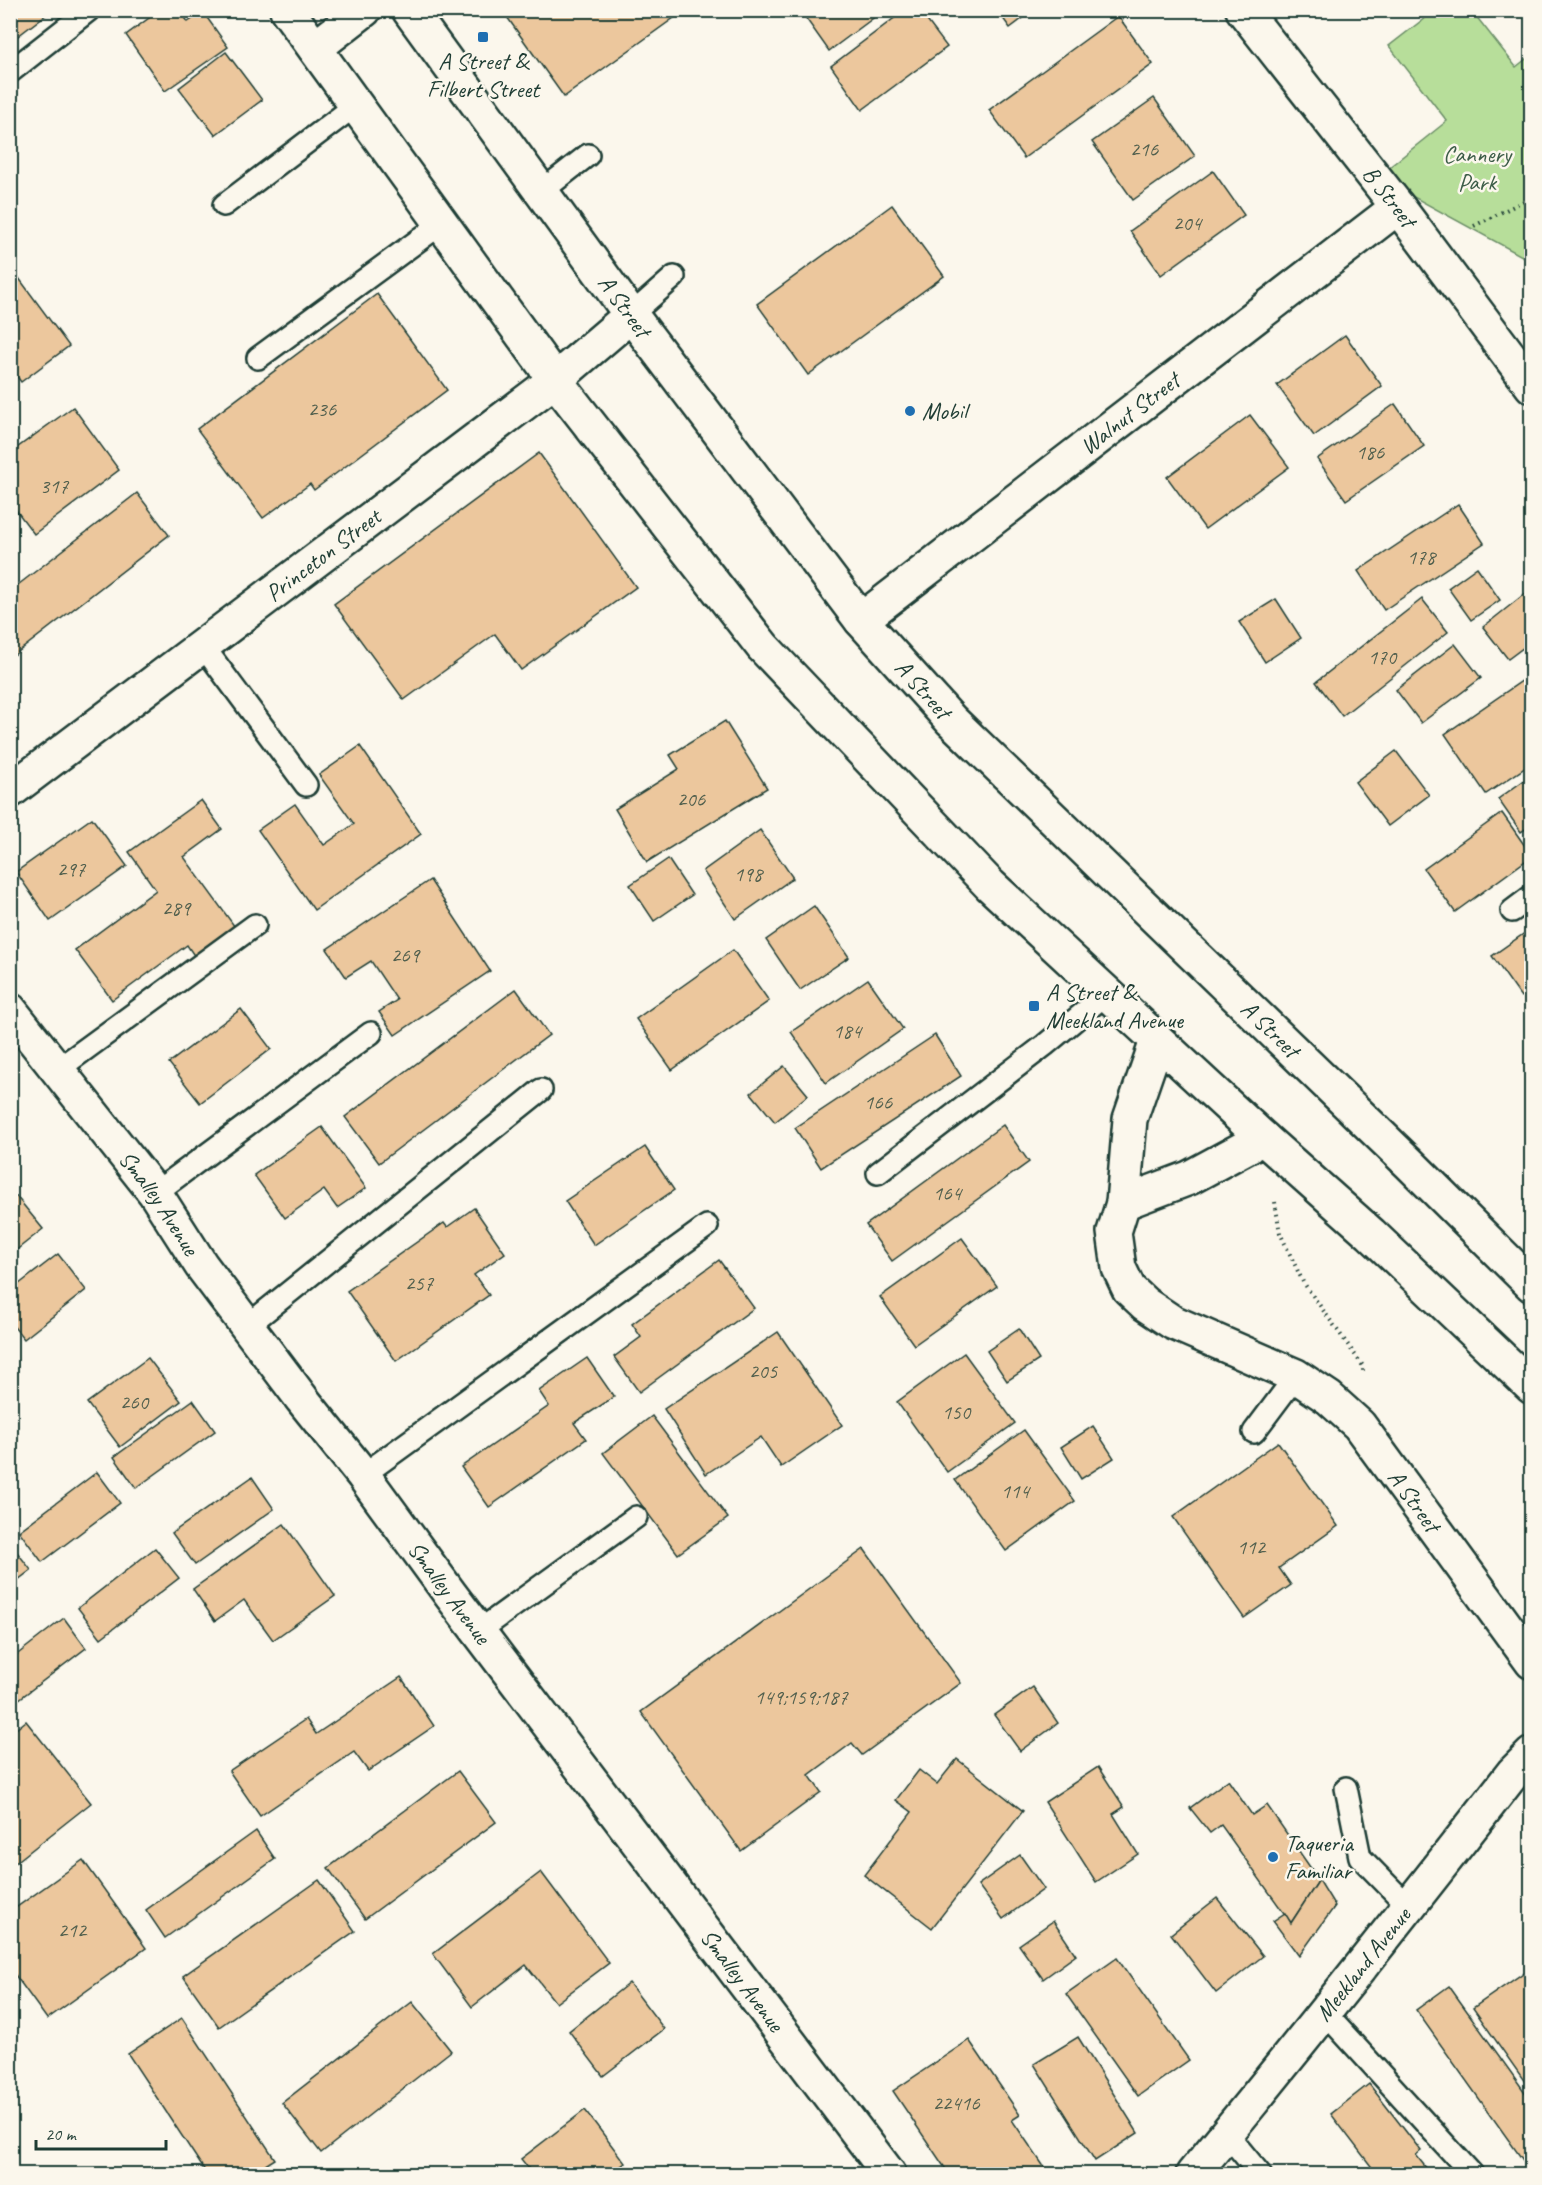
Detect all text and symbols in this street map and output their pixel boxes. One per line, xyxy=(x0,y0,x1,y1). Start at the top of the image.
marker: A Street & Filbert Street xyxy=(476,30,490,44)
place label: A Street & Filbert Street xyxy=(427,46,541,104)
house number: 216 xyxy=(1130,136,1159,162)
park label: Cannery Park xyxy=(1443,139,1513,197)
street label: B Street xyxy=(1356,159,1425,236)
house number: 204 xyxy=(1173,210,1204,236)
street label: A Street xyxy=(592,269,659,346)
street label: Walnut Street xyxy=(1074,364,1188,461)
house number: 236 xyxy=(308,396,337,422)
place label: Mobil xyxy=(922,396,971,426)
marker: Mobil xyxy=(903,404,917,418)
house number: 186 xyxy=(1356,439,1385,465)
house number: 317 xyxy=(40,473,70,499)
street label: Princeton Street xyxy=(259,501,388,608)
house number: 178 xyxy=(1407,544,1438,570)
house number: 170 xyxy=(1368,644,1398,670)
street label: A Street xyxy=(888,653,960,727)
house number: 206 xyxy=(677,786,706,812)
house number: 297 xyxy=(57,856,87,882)
house number: 198 xyxy=(734,861,765,887)
house number: 289 xyxy=(162,895,192,921)
house number: 269 xyxy=(391,942,421,968)
place label: A Street & Meekland Avenue xyxy=(1046,977,1185,1035)
street label: A Street xyxy=(1235,994,1308,1066)
marker: A Street & Meekland Avenue xyxy=(1027,999,1041,1013)
house number: 184 xyxy=(833,1018,864,1044)
house number: 166 xyxy=(864,1089,893,1115)
street label: Smalley Avenue xyxy=(112,1145,207,1263)
house number: 164 xyxy=(933,1180,964,1206)
house number: 257 xyxy=(405,1270,435,1296)
house number: 205 xyxy=(749,1358,779,1384)
house number: 260 xyxy=(120,1389,150,1415)
house number: 150 xyxy=(942,1399,972,1425)
street label: A Street xyxy=(1381,1463,1449,1540)
house number: 114 xyxy=(1001,1478,1032,1504)
house number: 112 xyxy=(1237,1534,1267,1560)
street label: Smalley Avenue xyxy=(401,1535,499,1652)
house number: 149;159;187 xyxy=(754,1684,849,1710)
place label: Taqueria Familiar xyxy=(1285,1828,1354,1886)
marker: Taqueria Familiar xyxy=(1266,1850,1280,1864)
street label: Meekland Avenue xyxy=(1308,1899,1419,2027)
house number: 212 xyxy=(58,1917,88,1943)
street label: Smalley Avenue xyxy=(694,1923,792,2039)
house number: 22416 xyxy=(932,2090,980,2116)
scale bar xyxy=(36,2113,166,2151)
text: 20 m xyxy=(45,2123,78,2145)

